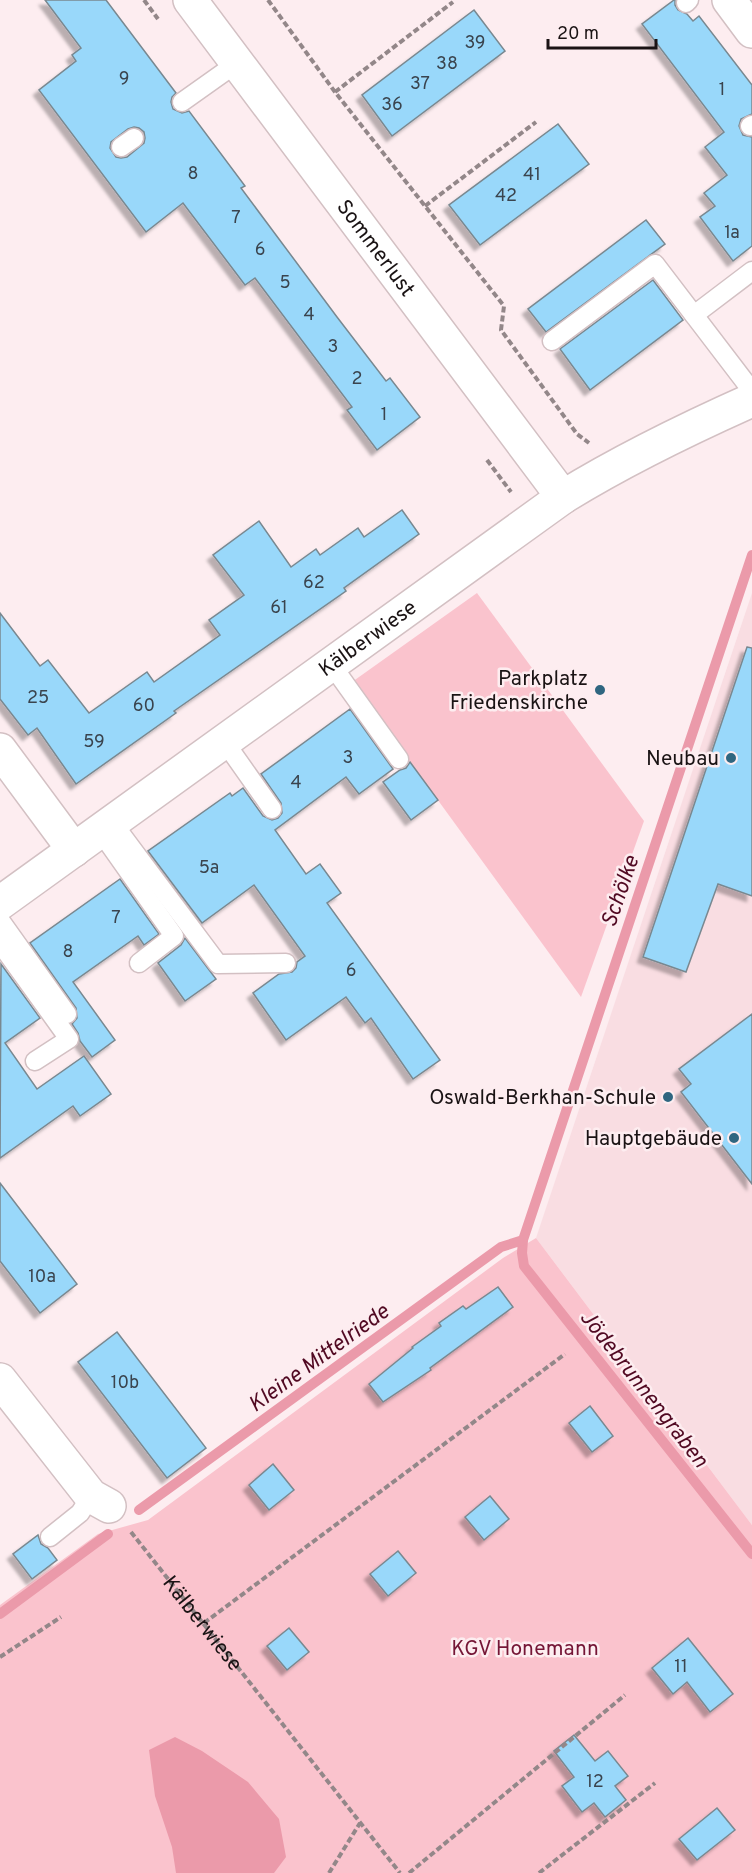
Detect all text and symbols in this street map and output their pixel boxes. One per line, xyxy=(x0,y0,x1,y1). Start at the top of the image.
scale bar xyxy=(548,12,656,50)
text: 20 m xyxy=(557,23,599,46)
house number: 39 xyxy=(464,32,486,55)
house number: 38 xyxy=(436,53,458,76)
house number: 9 xyxy=(119,68,129,91)
house number: 37 xyxy=(410,73,430,96)
house number: 1 xyxy=(719,79,725,102)
house number: 36 xyxy=(381,94,403,117)
house number: 8 xyxy=(188,163,199,186)
house number: 41 xyxy=(523,164,541,187)
house number: 42 xyxy=(495,185,517,208)
street label: Sommerlust xyxy=(330,195,420,303)
house number: 7 xyxy=(231,207,241,230)
house number: 1a xyxy=(724,222,740,245)
house number: 6 xyxy=(255,239,265,262)
house number: 5 xyxy=(279,272,291,295)
house number: 4 xyxy=(303,304,315,327)
house number: 3 xyxy=(328,336,338,359)
house number: 2 xyxy=(351,368,363,391)
house number: 1 xyxy=(381,404,387,427)
house number: 62 xyxy=(303,572,325,595)
street label: Kälberwiese xyxy=(314,595,423,684)
house number: 61 xyxy=(270,597,288,620)
place label: Parkplatz Friedenskirche xyxy=(450,666,588,717)
marker: Parkplatz Friedenskirche xyxy=(593,683,607,697)
house number: 25 xyxy=(27,687,49,710)
house number: 60 xyxy=(133,695,155,718)
house number: 59 xyxy=(83,731,105,754)
place label: Neubau xyxy=(646,746,719,773)
house number: 3 xyxy=(343,747,353,770)
marker: Neubau xyxy=(724,751,738,765)
house number: 4 xyxy=(290,772,302,795)
water label: Schölke xyxy=(597,852,646,931)
house number: 5a xyxy=(199,857,219,880)
house number: 7 xyxy=(111,907,121,930)
house number: 8 xyxy=(63,941,74,964)
house number: 6 xyxy=(346,960,356,983)
place label: Oswald-Berkhan-Schule xyxy=(429,1085,656,1112)
marker: Oswald-Berkhan-Schule xyxy=(661,1090,675,1104)
place label: Hauptgebäude xyxy=(585,1126,722,1153)
marker: Hauptgebäude xyxy=(727,1131,741,1145)
house number: 10a xyxy=(28,1266,56,1289)
water label: Kleine Mittelriede xyxy=(244,1299,396,1419)
water label: Jödebrunnengraben xyxy=(573,1305,713,1474)
house number: 10b xyxy=(111,1372,139,1395)
street label: Kälberwiese xyxy=(156,1571,248,1677)
park label: KGV Honemann xyxy=(451,1636,599,1663)
house number: 11 xyxy=(674,1656,688,1679)
house number: 12 xyxy=(586,1771,604,1794)

